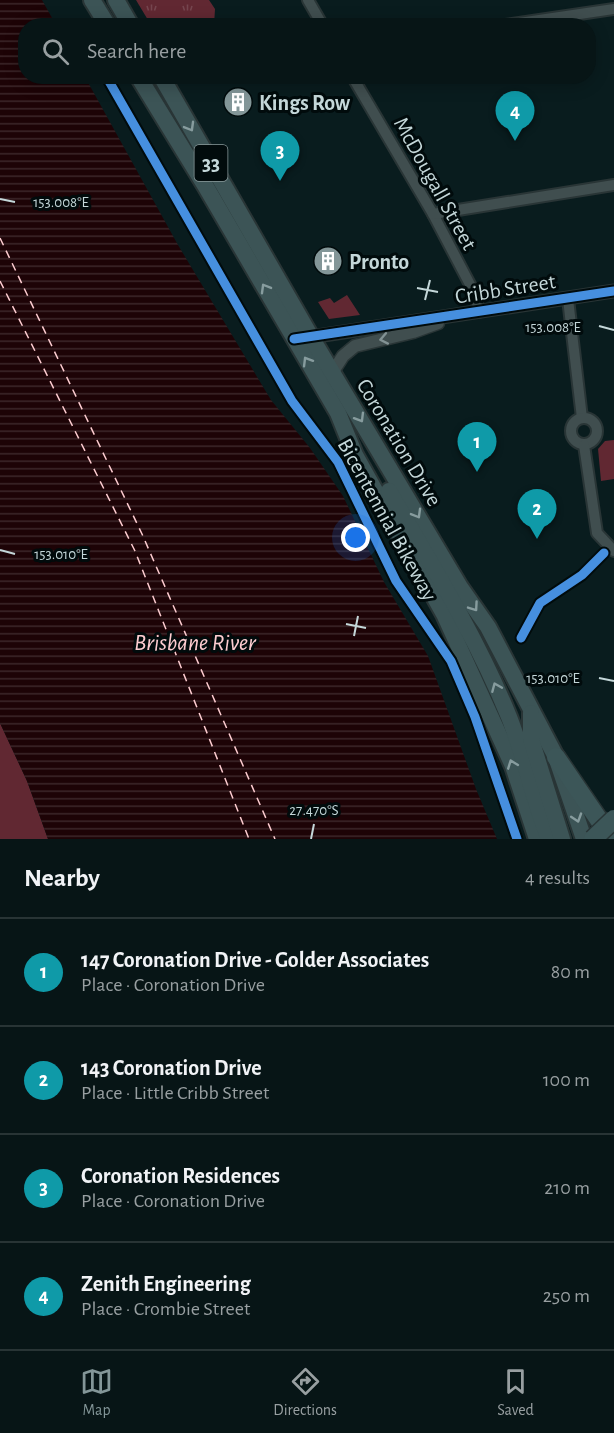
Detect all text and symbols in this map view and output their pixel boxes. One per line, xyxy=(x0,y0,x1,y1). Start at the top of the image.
search box xyxy=(18,18,596,84)
icon: search xyxy=(39,35,72,68)
text: Search here xyxy=(87,40,186,62)
building icon: Kings Row xyxy=(222,86,254,118)
place label: Kings Row xyxy=(259,92,351,114)
pin: 4 xyxy=(496,92,534,141)
street label: McDougall Street xyxy=(390,114,481,253)
one-way arrow xyxy=(183,121,194,131)
pin: 3 xyxy=(260,132,300,181)
road number: 33 xyxy=(194,145,228,181)
text: 153.008°E xyxy=(33,195,89,210)
building icon: Pronto xyxy=(312,245,344,277)
place label: Pronto xyxy=(349,251,409,273)
street label: Cribb Street xyxy=(453,270,557,308)
one-way arrow xyxy=(261,284,272,294)
text: 153.008°E xyxy=(525,320,581,335)
one-way arrow xyxy=(379,332,389,345)
one-way arrow xyxy=(302,357,314,367)
street label: Coronation Drive xyxy=(353,375,446,510)
one-way arrow xyxy=(353,412,364,422)
pin: 1 xyxy=(458,422,496,472)
street label: Bicentennial Bikeway xyxy=(333,435,441,605)
pin: 2 xyxy=(518,490,556,539)
one-way arrow xyxy=(410,508,421,518)
your location xyxy=(341,523,370,552)
text: 153.010°E xyxy=(34,547,88,562)
one-way arrow xyxy=(467,600,478,611)
water label: Brisbane River xyxy=(134,631,257,655)
text: 153.010°E xyxy=(526,671,580,686)
one-way arrow xyxy=(491,682,503,693)
one-way arrow xyxy=(507,759,519,770)
text: 27.470°S xyxy=(289,803,339,818)
one-way arrow xyxy=(570,812,582,823)
text: Nearby xyxy=(24,865,100,891)
text: 4 results xyxy=(525,868,590,888)
text: 147 Coronation Drive - Golder Associates xyxy=(81,949,429,971)
text: 1 xyxy=(40,962,47,982)
text: 80 m xyxy=(551,962,590,982)
text: Place · Coronation Drive xyxy=(81,975,265,995)
text: 143 Coronation Drive xyxy=(81,1057,262,1079)
text: 2 xyxy=(39,1070,48,1090)
text: 100 m xyxy=(543,1070,590,1090)
text: Place · Little Cribb Street xyxy=(81,1083,269,1103)
text: Coronation Residences xyxy=(81,1165,280,1187)
text: 3 xyxy=(39,1178,48,1198)
text: 210 m xyxy=(544,1178,590,1198)
text: Place · Coronation Drive xyxy=(81,1191,265,1211)
text: Zenith Engineering xyxy=(81,1273,251,1295)
text: 4 xyxy=(38,1286,49,1306)
text: 250 m xyxy=(543,1286,590,1306)
text: Place · Crombie Street xyxy=(81,1299,250,1319)
tab: Map xyxy=(80,1365,113,1420)
tab: Directions xyxy=(273,1365,337,1420)
tab: Saved xyxy=(497,1365,534,1420)

